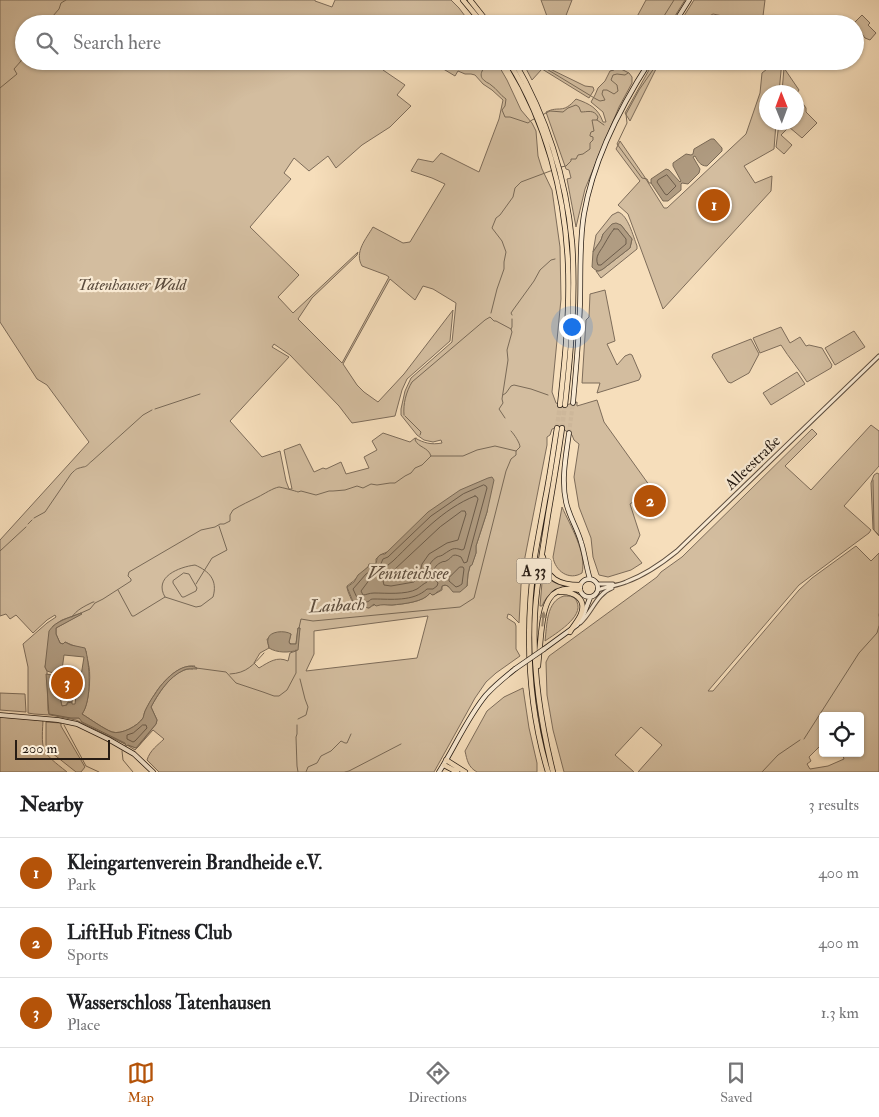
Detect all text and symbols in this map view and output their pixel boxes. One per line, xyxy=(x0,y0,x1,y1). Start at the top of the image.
search box xyxy=(15,15,864,70)
icon: search xyxy=(33,29,61,57)
text: Search here xyxy=(73,31,161,55)
north arrow xyxy=(759,85,804,130)
pin: 1 xyxy=(698,186,730,224)
park label: Tatenhauser Wald xyxy=(78,275,188,295)
your location xyxy=(559,314,585,340)
street label: Alleestraße xyxy=(720,431,785,495)
pin: 2 xyxy=(634,482,666,520)
road number: A 33 xyxy=(516,558,552,584)
water label: Vennteichsee xyxy=(368,562,449,585)
water label: Laibach xyxy=(307,593,366,619)
one-way arrow xyxy=(539,611,547,627)
pin: 3 xyxy=(51,664,83,702)
map controls xyxy=(819,712,864,757)
button: locate xyxy=(819,712,864,757)
scale bar xyxy=(15,737,110,760)
text: 200 m xyxy=(22,740,57,757)
text: Nearby xyxy=(20,791,83,818)
text: 3 results xyxy=(808,795,859,815)
text: Kleingartenverein Brandheide e.V. xyxy=(67,851,322,875)
text: 1 xyxy=(33,863,39,883)
text: 400 m xyxy=(818,863,859,883)
text: Park xyxy=(67,875,96,895)
text: LiftHub Fitness Club xyxy=(67,921,232,945)
text: 2 xyxy=(32,933,40,953)
text: 400 m xyxy=(818,933,859,953)
text: Sports xyxy=(67,945,108,965)
text: Wasserschloss Tatenhausen xyxy=(67,991,271,1015)
text: 3 xyxy=(33,1003,39,1023)
text: 1.3 km xyxy=(821,1003,859,1023)
text: Place xyxy=(67,1015,100,1035)
tab: Map xyxy=(127,1059,155,1106)
tab: Directions xyxy=(408,1059,467,1106)
tab: Saved xyxy=(720,1059,752,1106)

